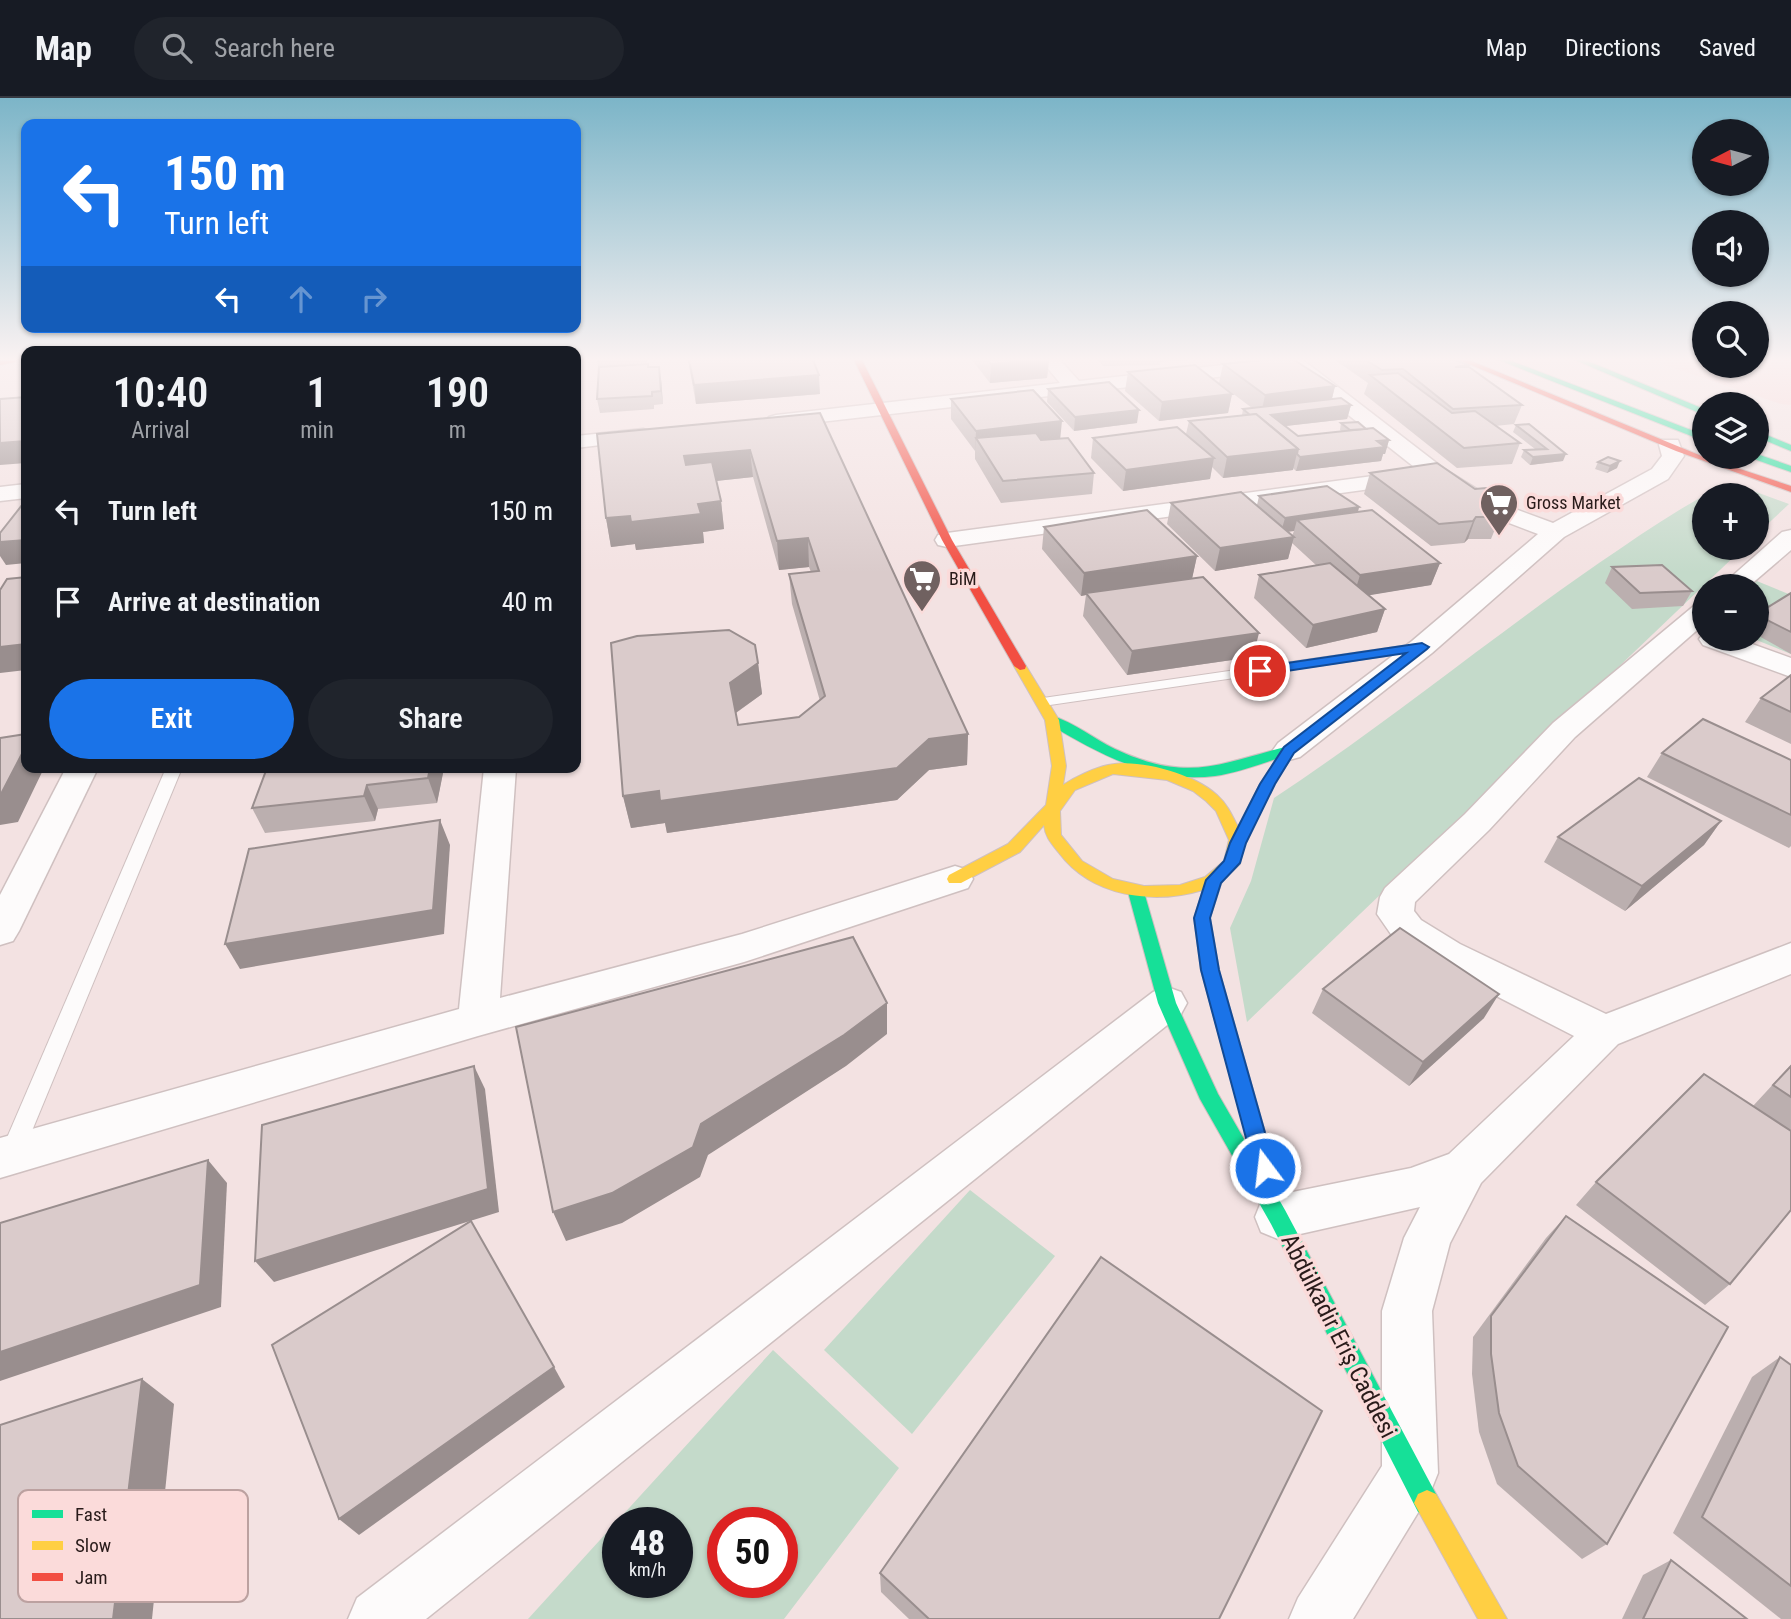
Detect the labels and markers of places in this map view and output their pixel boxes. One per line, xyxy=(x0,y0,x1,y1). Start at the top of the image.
supermarket icon: Gross Market xyxy=(1478,482,1520,537)
place label: Gross Market xyxy=(1526,492,1621,513)
supermarket icon: BiM xyxy=(901,558,943,613)
place label: BiM xyxy=(949,568,977,589)
pin xyxy=(1230,641,1290,701)

